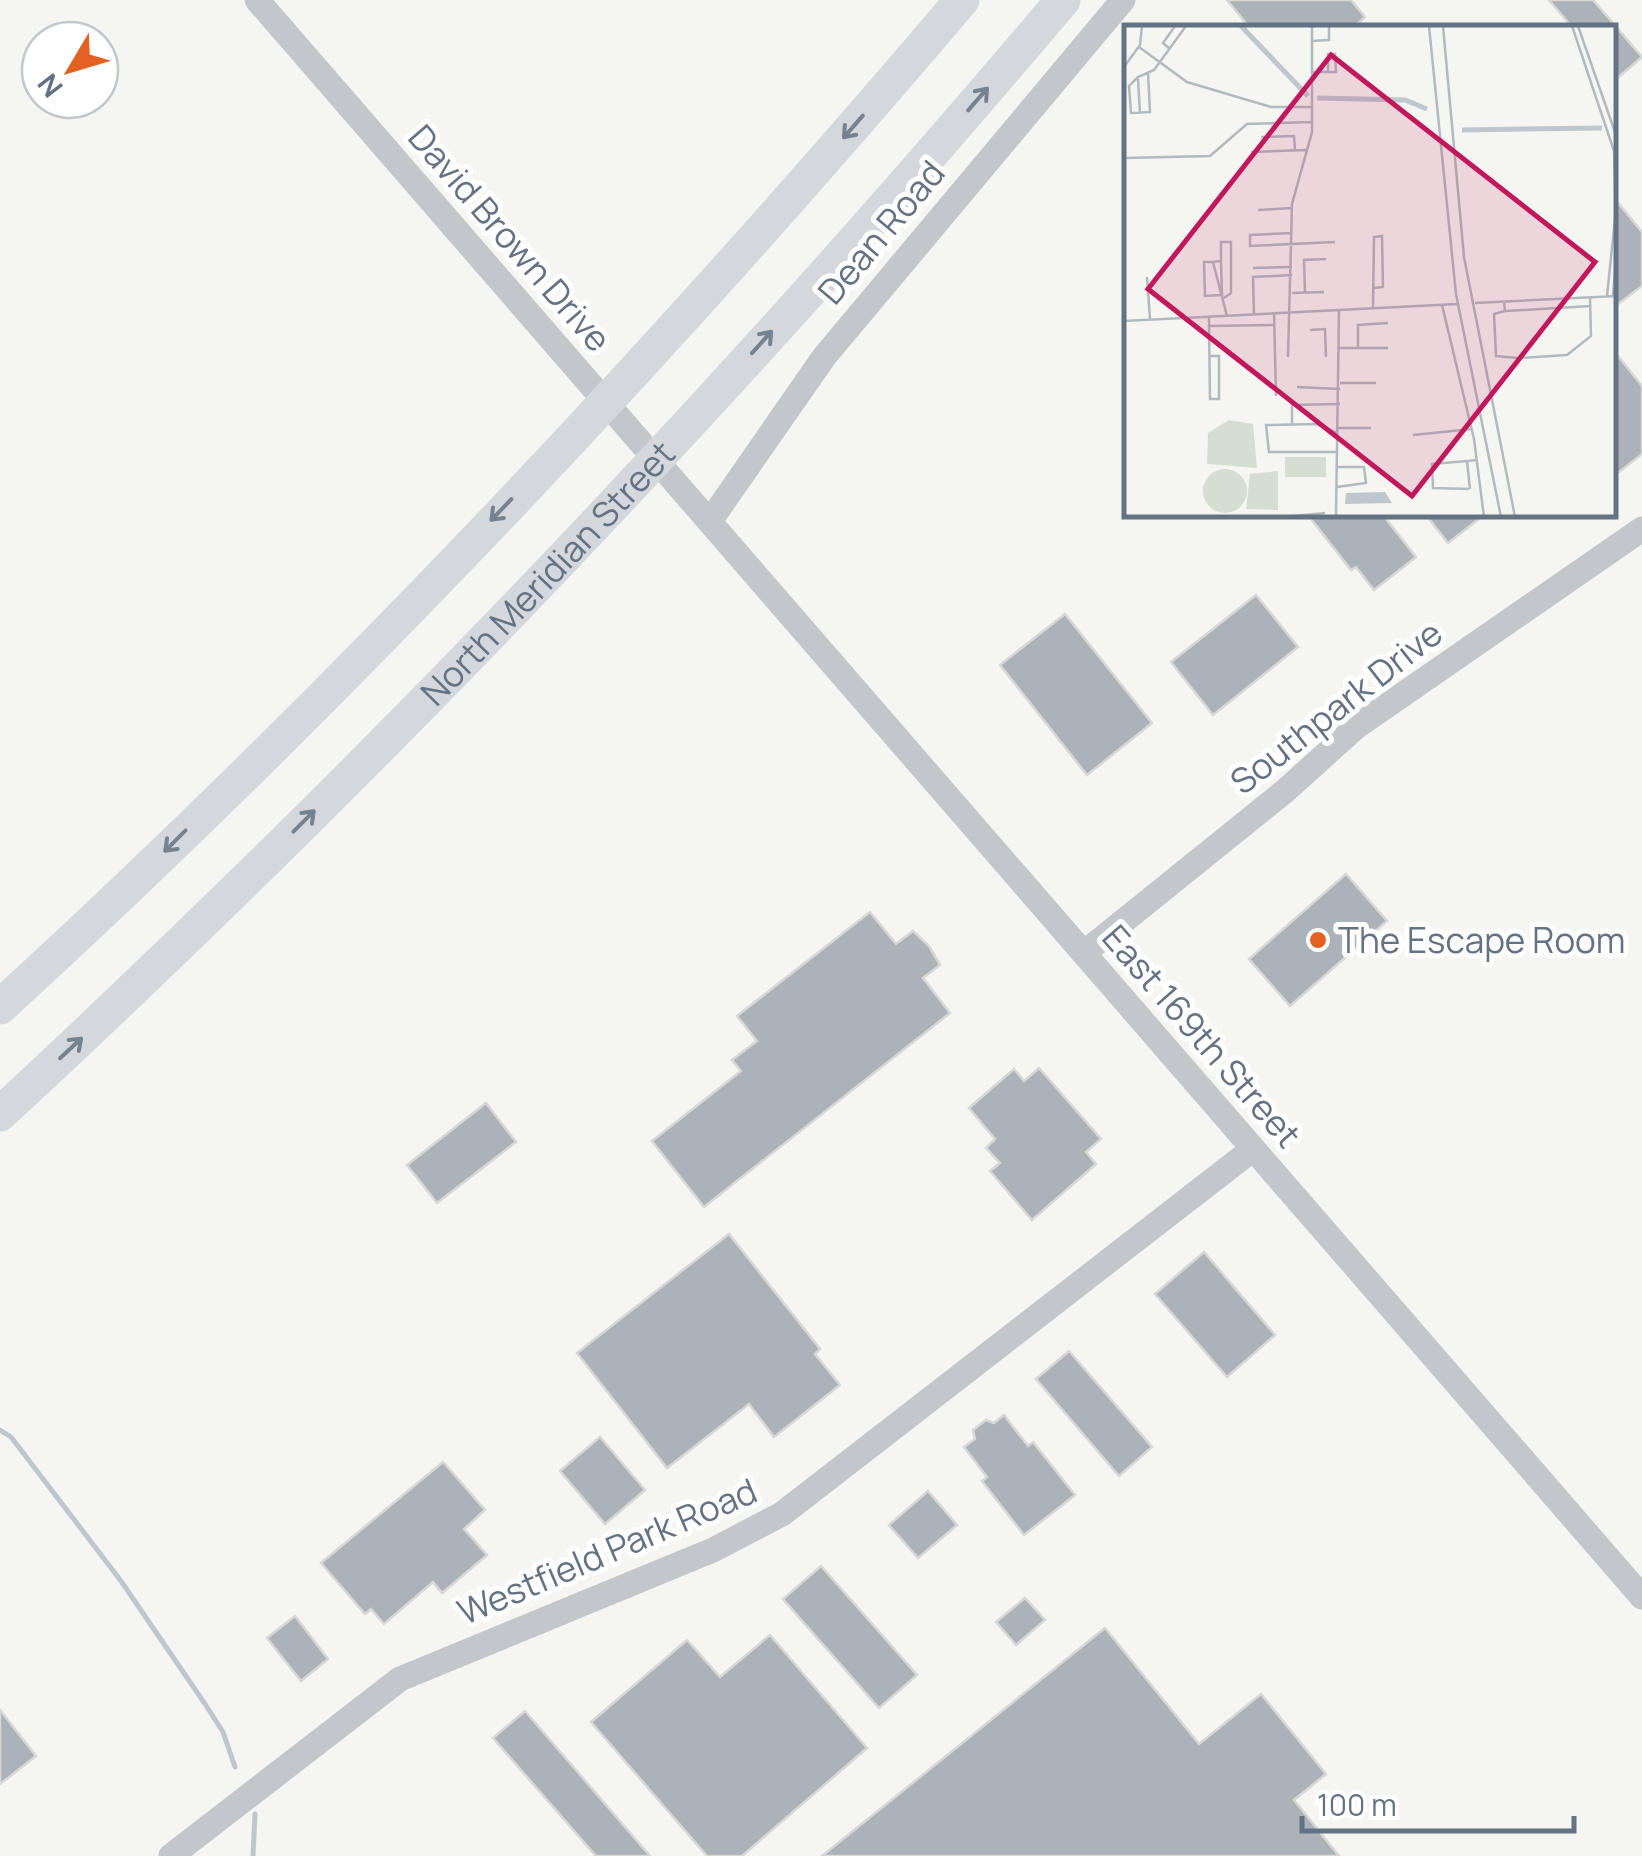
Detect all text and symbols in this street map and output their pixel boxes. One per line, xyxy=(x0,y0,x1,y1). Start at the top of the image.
north arrow xyxy=(20,20,120,120)
inset map xyxy=(1124,25,1617,518)
text: N xyxy=(28,66,71,106)
one-way arrow xyxy=(966,87,989,112)
one-way arrow xyxy=(842,113,864,139)
street label: David Brown Drive xyxy=(398,114,622,362)
street label: Dean Road xyxy=(807,150,955,314)
one-way arrow xyxy=(750,330,773,355)
street label: North Meridian Street xyxy=(410,430,685,716)
one-way arrow xyxy=(490,497,513,522)
street label: Southpark Drive xyxy=(1220,609,1452,805)
one-way arrow xyxy=(291,809,315,833)
one-way arrow xyxy=(163,829,187,853)
street label: East 169th Street xyxy=(1092,915,1312,1157)
place label: The Escape Room xyxy=(1338,916,1625,964)
marker: The Escape Room xyxy=(1307,929,1329,951)
one-way arrow xyxy=(59,1036,83,1060)
street label: Westfield Park Road xyxy=(450,1466,764,1636)
scale bar xyxy=(1302,1771,1574,1833)
text: 100 m xyxy=(1317,1784,1397,1825)

